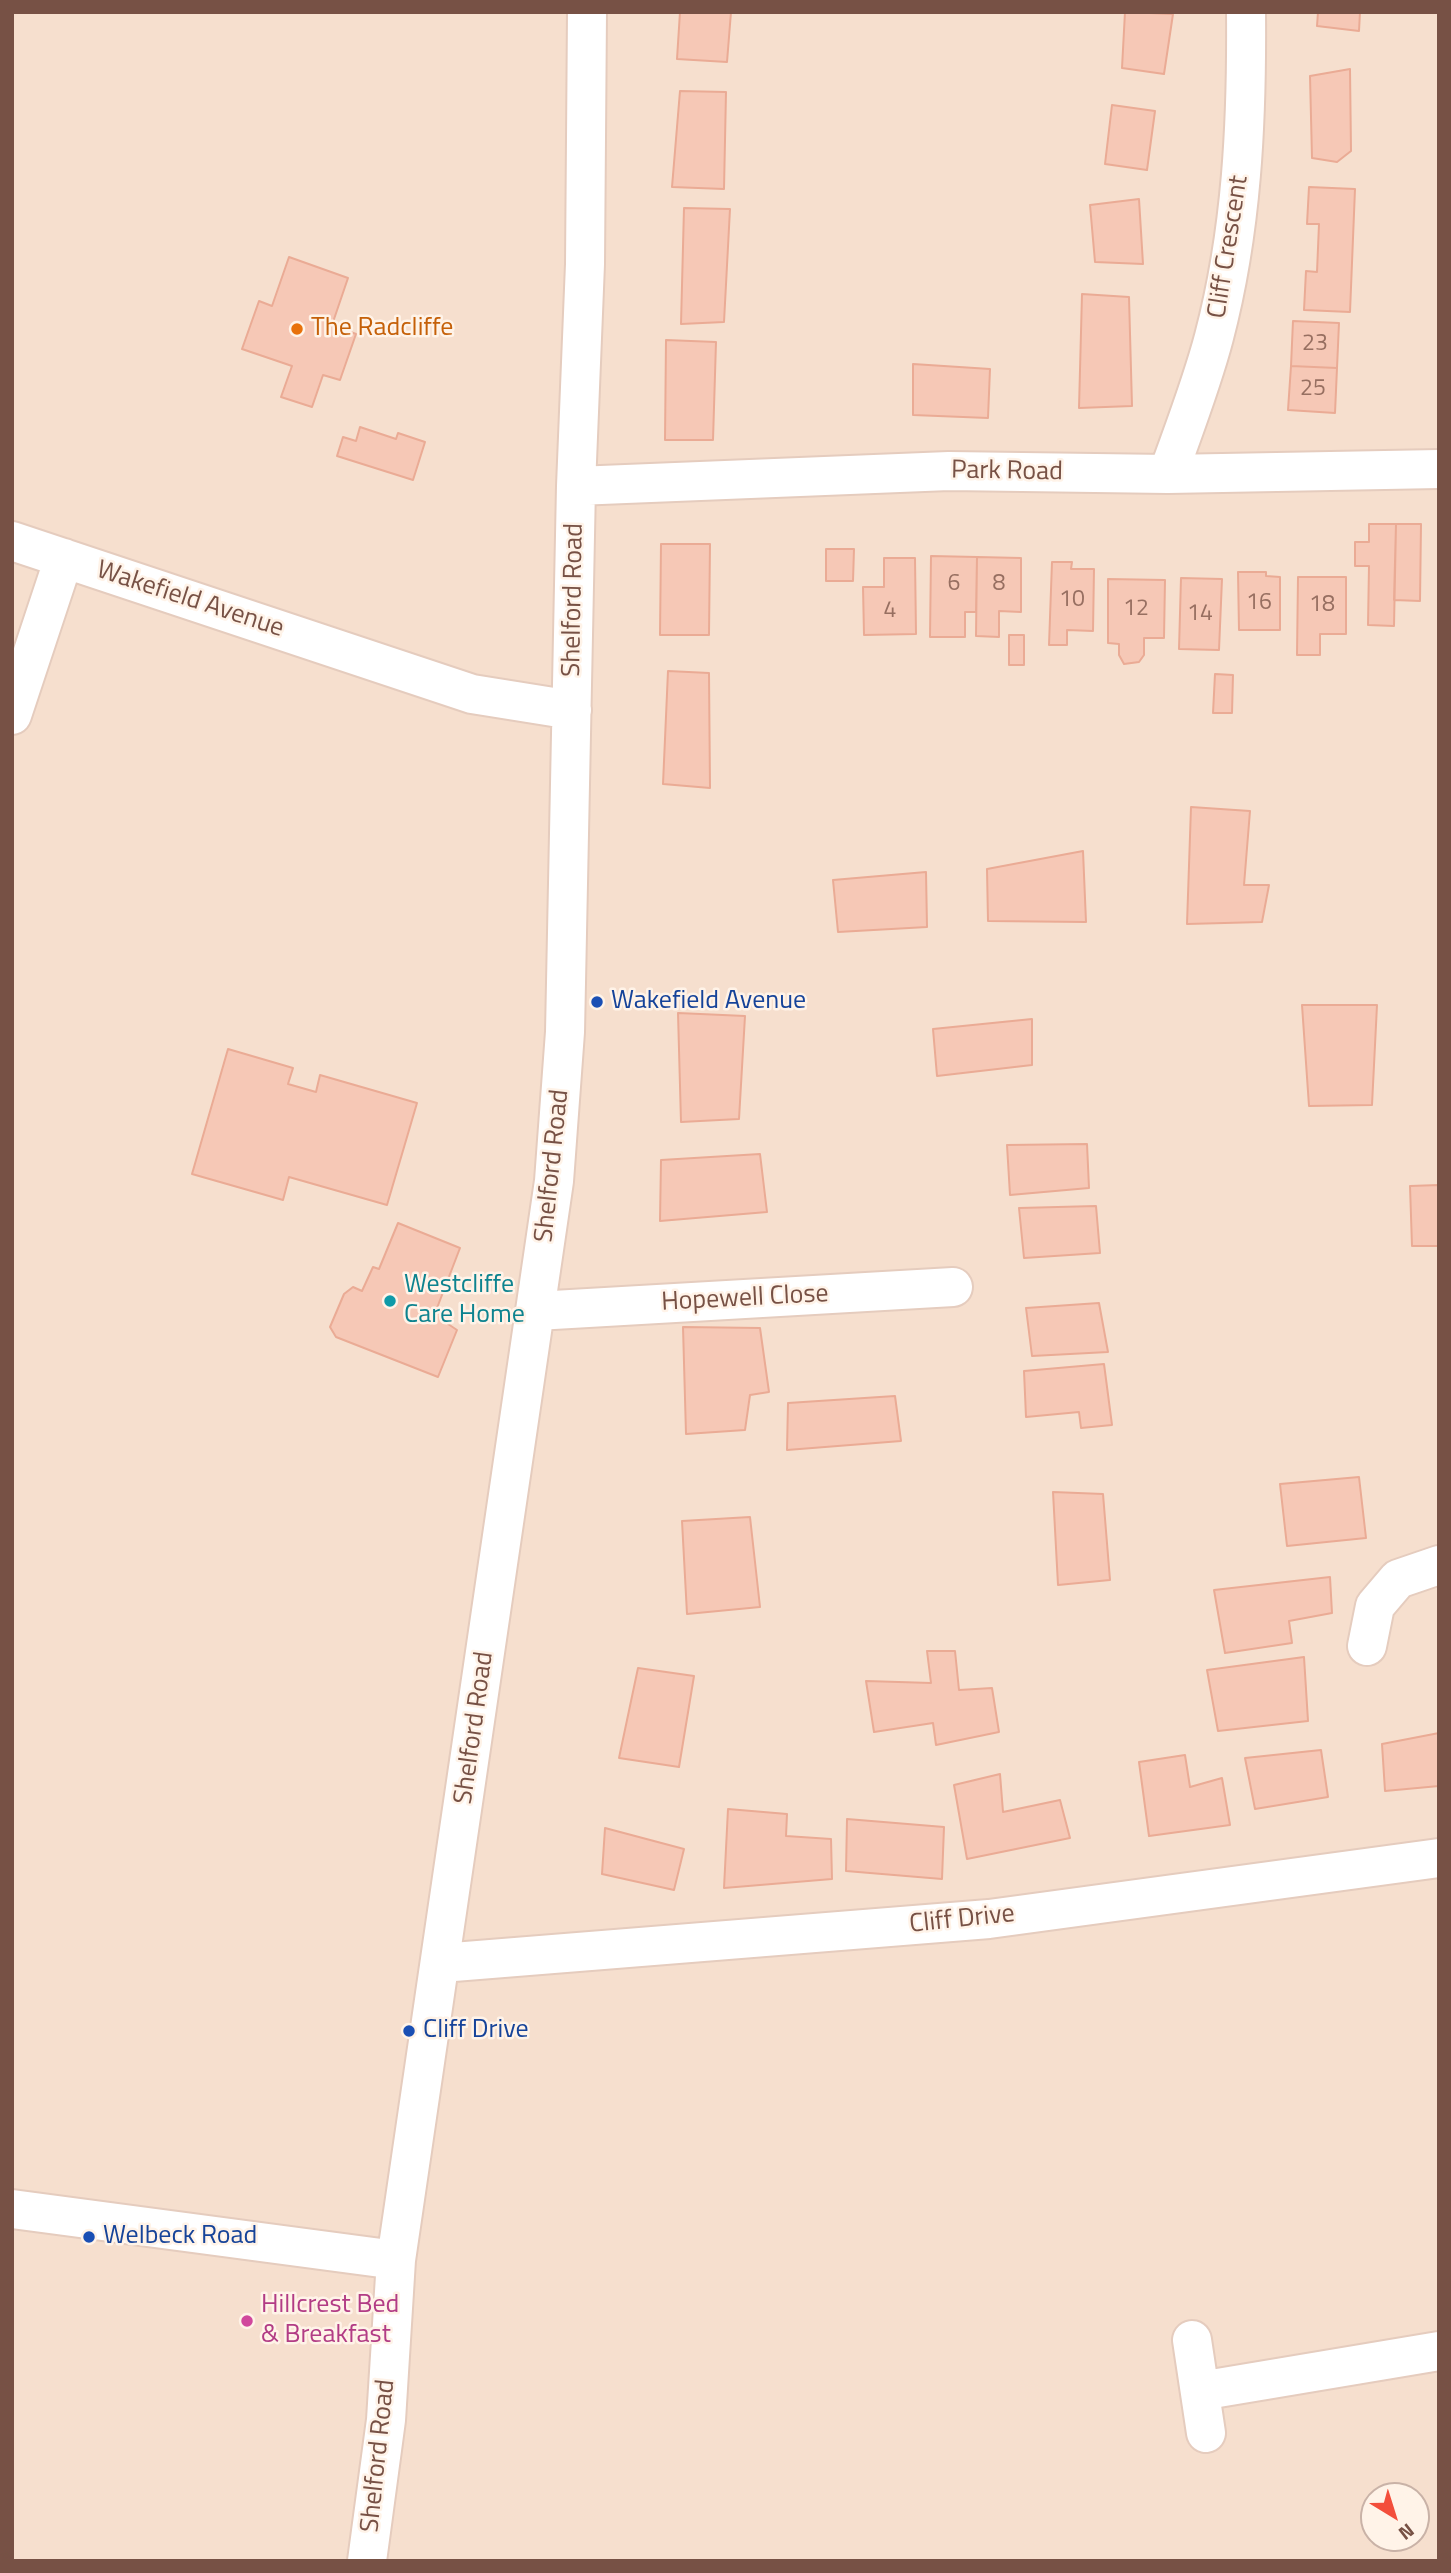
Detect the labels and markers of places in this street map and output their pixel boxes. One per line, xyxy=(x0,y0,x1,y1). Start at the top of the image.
place label: The Radcliffe xyxy=(311,313,453,345)
marker: The Radcliffe xyxy=(289,321,305,337)
place label: Wakefield Avenue xyxy=(611,986,806,1018)
marker: Wakefield Avenue xyxy=(589,994,605,1010)
place label: Westcliffe Care Home xyxy=(404,1270,525,1332)
marker: Westcliffe Care Home xyxy=(382,1293,398,1309)
place label: Cliff Drive xyxy=(423,2015,529,2047)
marker: Cliff Drive xyxy=(401,2023,417,2039)
place label: Welbeck Road xyxy=(103,2221,257,2253)
marker: Welbeck Road xyxy=(81,2229,97,2245)
place label: Hillcrest Bed & Breakfast xyxy=(261,2290,399,2352)
marker: Hillcrest Bed & Breakfast xyxy=(239,2313,255,2329)

